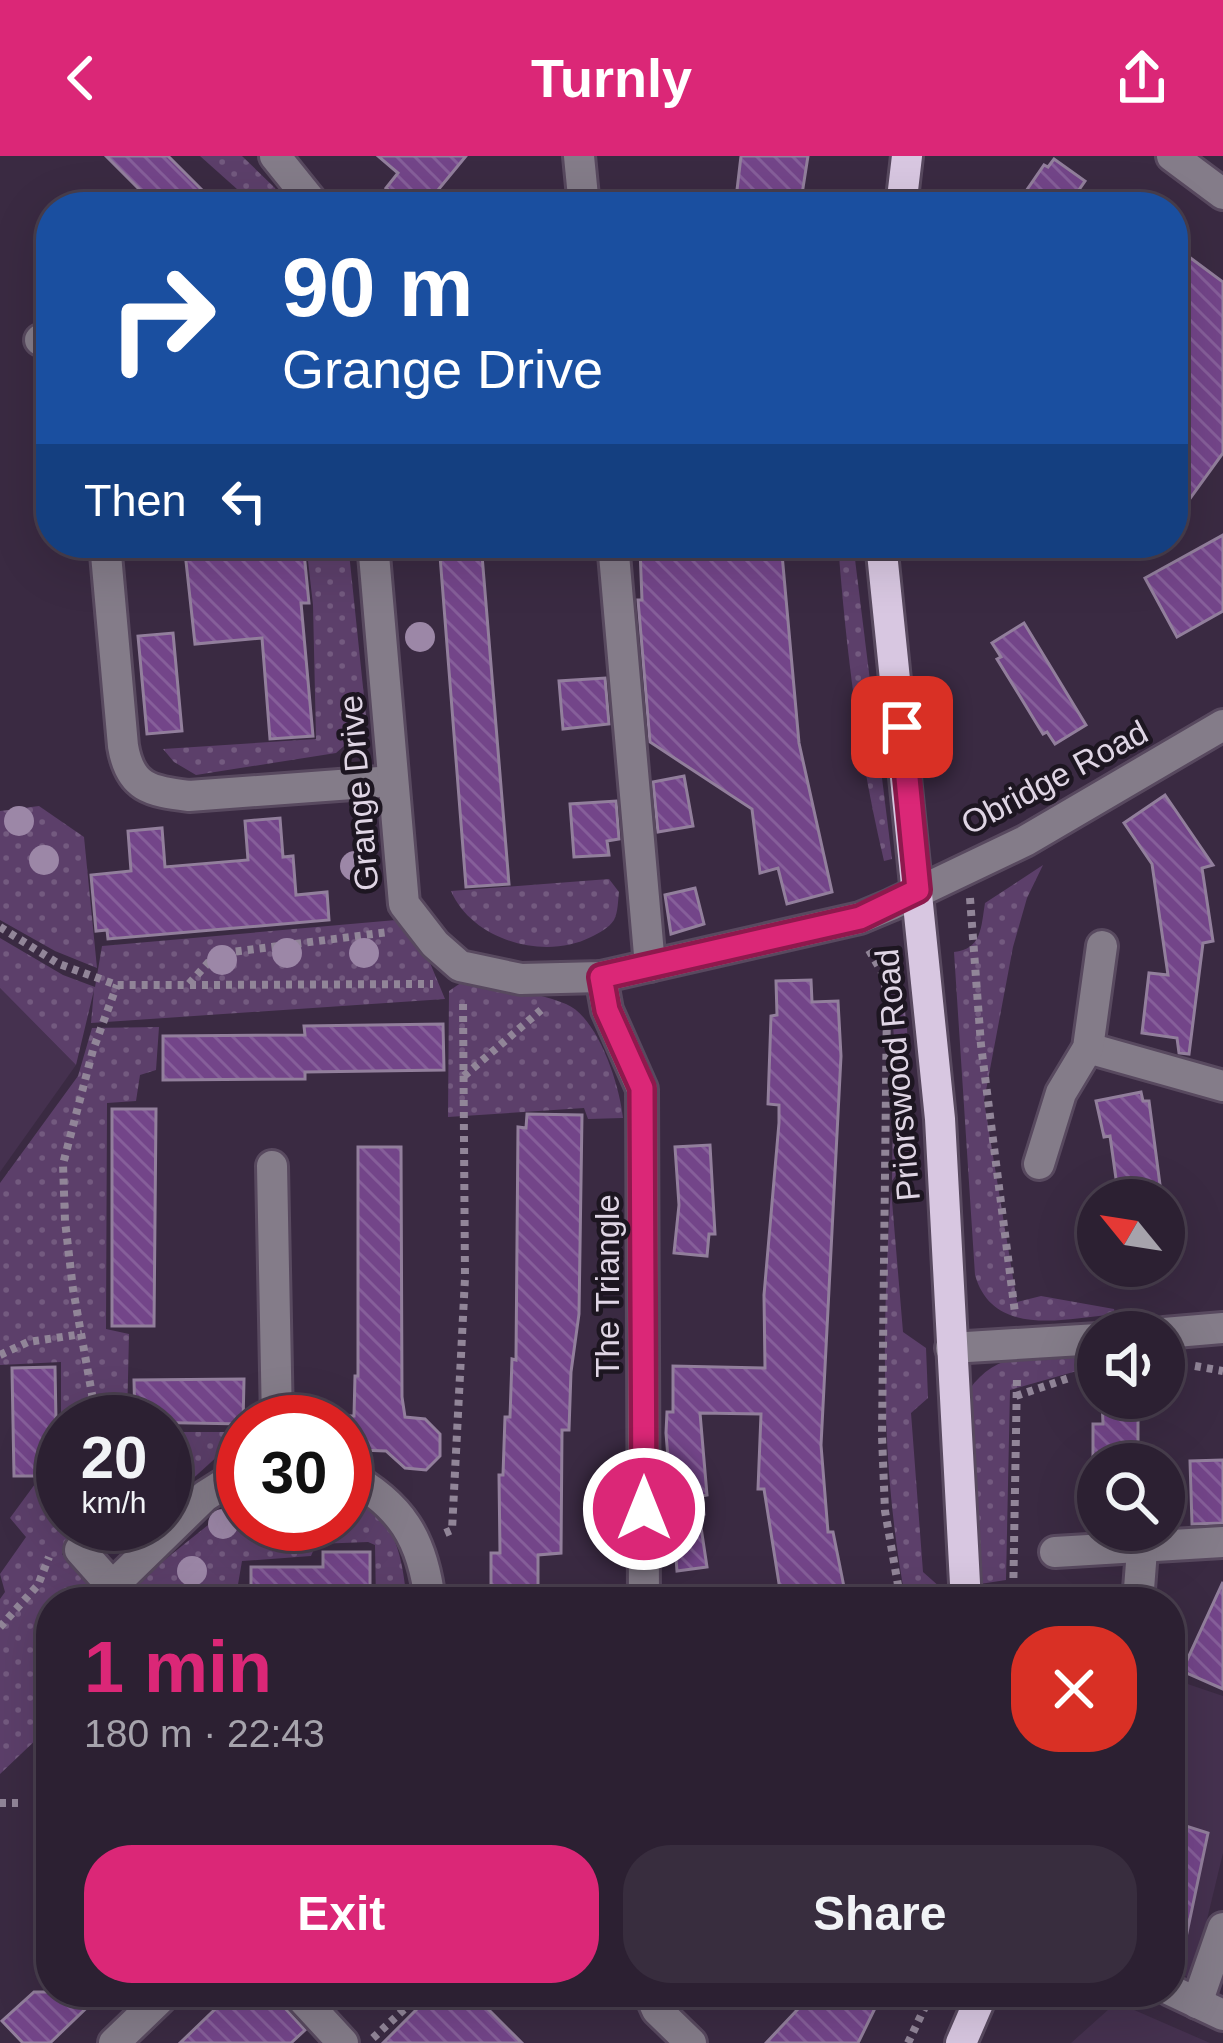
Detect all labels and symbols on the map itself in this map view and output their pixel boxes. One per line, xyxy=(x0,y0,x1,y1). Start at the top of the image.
pin xyxy=(851,676,953,778)
street label: Grange Drive xyxy=(332,694,385,892)
street label: Obridge Road xyxy=(955,713,1154,842)
street label: Priorswood Road xyxy=(868,947,927,1203)
north arrow xyxy=(1077,1179,1185,1287)
street label: The Triangle xyxy=(589,1194,626,1378)
speed limit sign: 30 xyxy=(216,1395,372,1551)
position arrow xyxy=(581,1446,707,1572)

